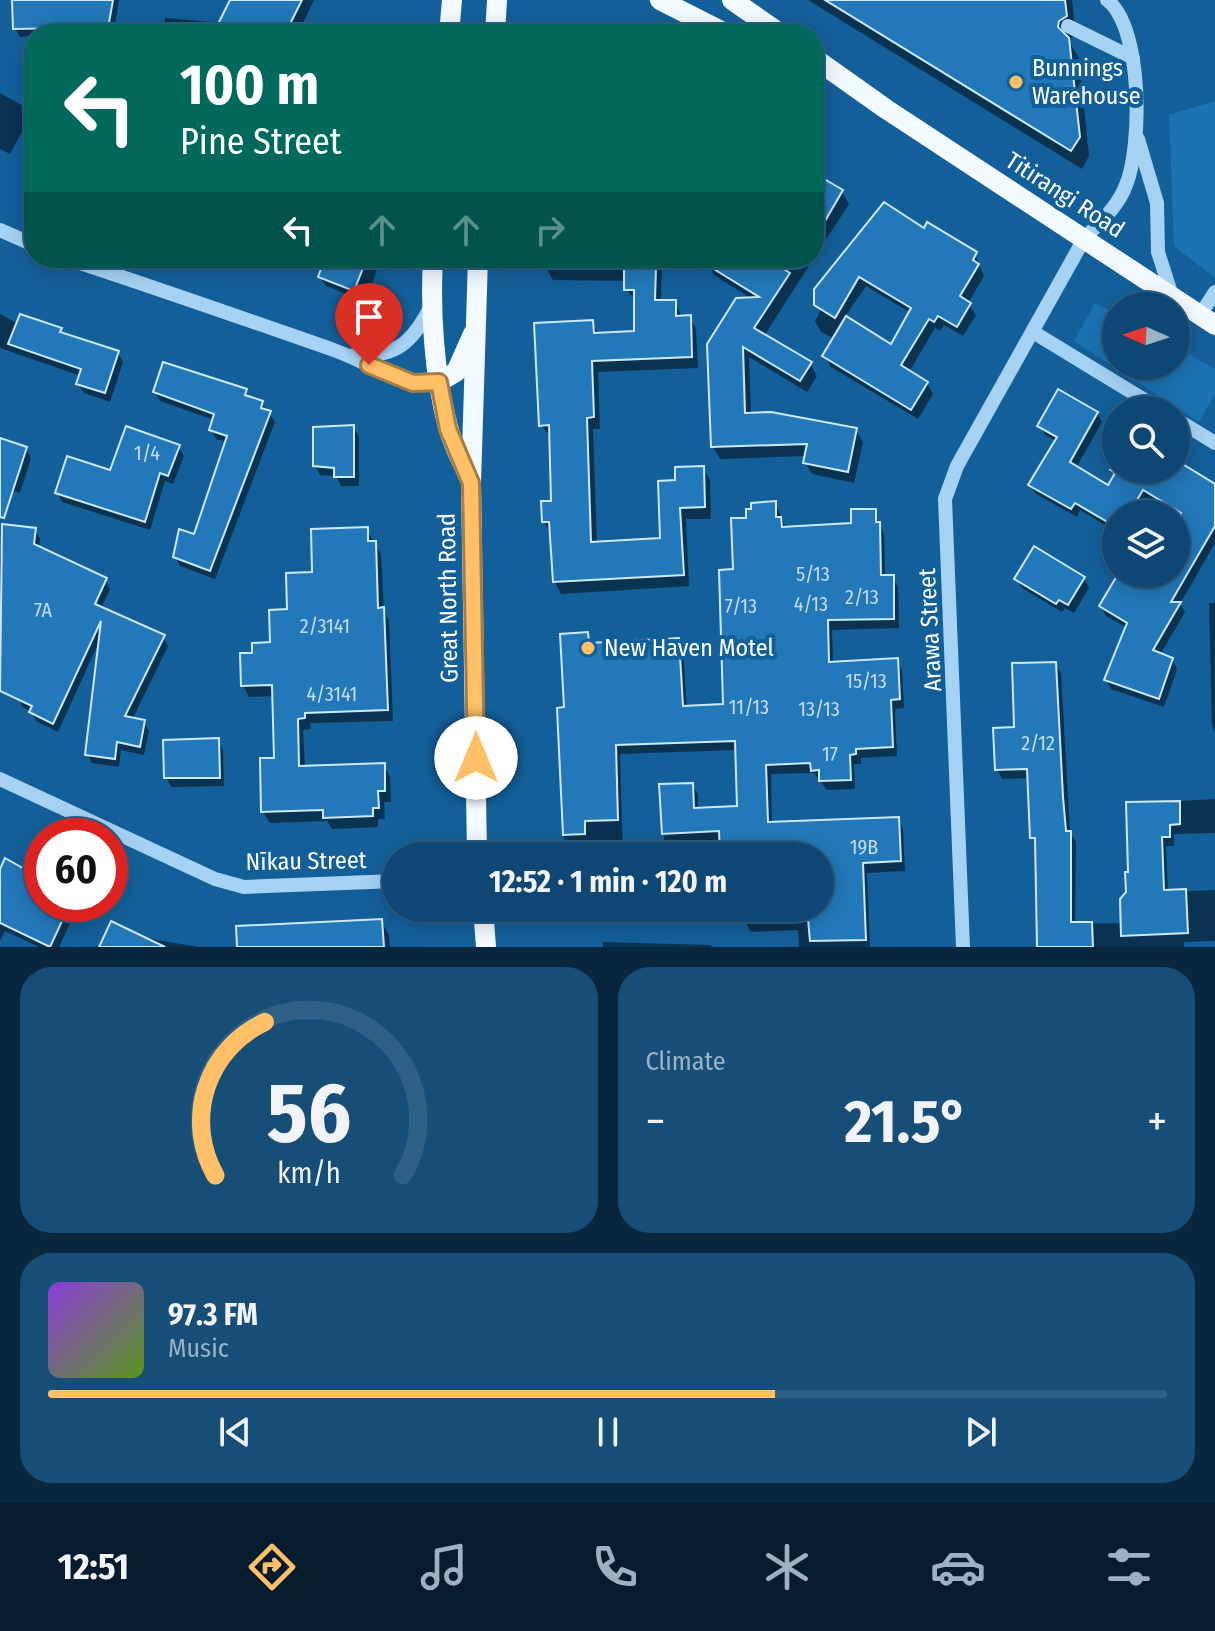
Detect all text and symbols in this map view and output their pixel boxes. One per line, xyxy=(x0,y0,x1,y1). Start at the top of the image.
text: 100 m xyxy=(180,52,319,119)
place label: Bunnings Warehouse xyxy=(1032,54,1141,110)
icon: left xyxy=(48,56,152,160)
marker: Bunnings Warehouse xyxy=(1007,73,1025,91)
text: Pine Street xyxy=(180,120,342,164)
street label: Titirangi Road xyxy=(1000,146,1130,244)
icon: left xyxy=(276,208,320,252)
icon: ahead xyxy=(360,208,404,252)
icon: ahead xyxy=(444,208,488,252)
icon: right xyxy=(528,208,572,252)
pin xyxy=(335,283,403,365)
north arrow xyxy=(1102,292,1190,380)
map controls xyxy=(1102,292,1190,588)
icon: arrive xyxy=(347,295,391,339)
button: search xyxy=(1102,396,1190,484)
house number: 1/4 xyxy=(134,441,160,465)
button: layers xyxy=(1102,500,1190,588)
street label: Great North Road xyxy=(433,513,463,683)
house number: 5/13 xyxy=(796,562,830,586)
street label: Arawa Street xyxy=(913,567,947,693)
house number: 2/13 xyxy=(845,585,879,609)
house number: 4/13 xyxy=(794,592,828,616)
house number: 7/13 xyxy=(725,594,757,618)
house number: 7A xyxy=(34,598,52,622)
house number: 2/3141 xyxy=(300,614,350,638)
place label: New Haven Motel xyxy=(604,634,774,662)
marker: New Haven Motel xyxy=(579,639,597,657)
house number: 15/13 xyxy=(845,669,887,693)
house number: 4/3141 xyxy=(307,682,357,706)
house number: 11/13 xyxy=(729,695,769,719)
house number: 13/13 xyxy=(798,697,840,721)
position arrow xyxy=(434,716,518,800)
house number: 2/12 xyxy=(1021,731,1055,755)
house number: 17 xyxy=(822,742,838,766)
speed limit sign: 60 xyxy=(24,818,128,922)
house number: 19B xyxy=(850,835,878,859)
street label: Nīkau Street xyxy=(245,846,367,876)
text: 12:52 · 1 min · 120 m xyxy=(489,864,727,900)
text: Climate xyxy=(646,1046,726,1077)
text: 56 xyxy=(267,1064,351,1164)
text: 21.5° xyxy=(844,1086,968,1158)
text: − xyxy=(646,1095,665,1148)
text: + xyxy=(1147,1095,1167,1148)
text: km/h xyxy=(277,1156,341,1191)
text: 97.3 FM xyxy=(168,1297,258,1333)
text: Music xyxy=(168,1333,229,1364)
icon: previous xyxy=(213,1410,257,1454)
icon: pause xyxy=(586,1410,630,1454)
icon: next xyxy=(959,1410,1003,1454)
icon: directions xyxy=(244,1539,300,1595)
icon: music xyxy=(416,1539,472,1595)
icon: phone xyxy=(587,1539,643,1595)
icon: climate xyxy=(759,1539,815,1595)
icon: car xyxy=(930,1539,986,1595)
icon: filters xyxy=(1101,1539,1157,1595)
text: 12:51 xyxy=(58,1545,129,1589)

